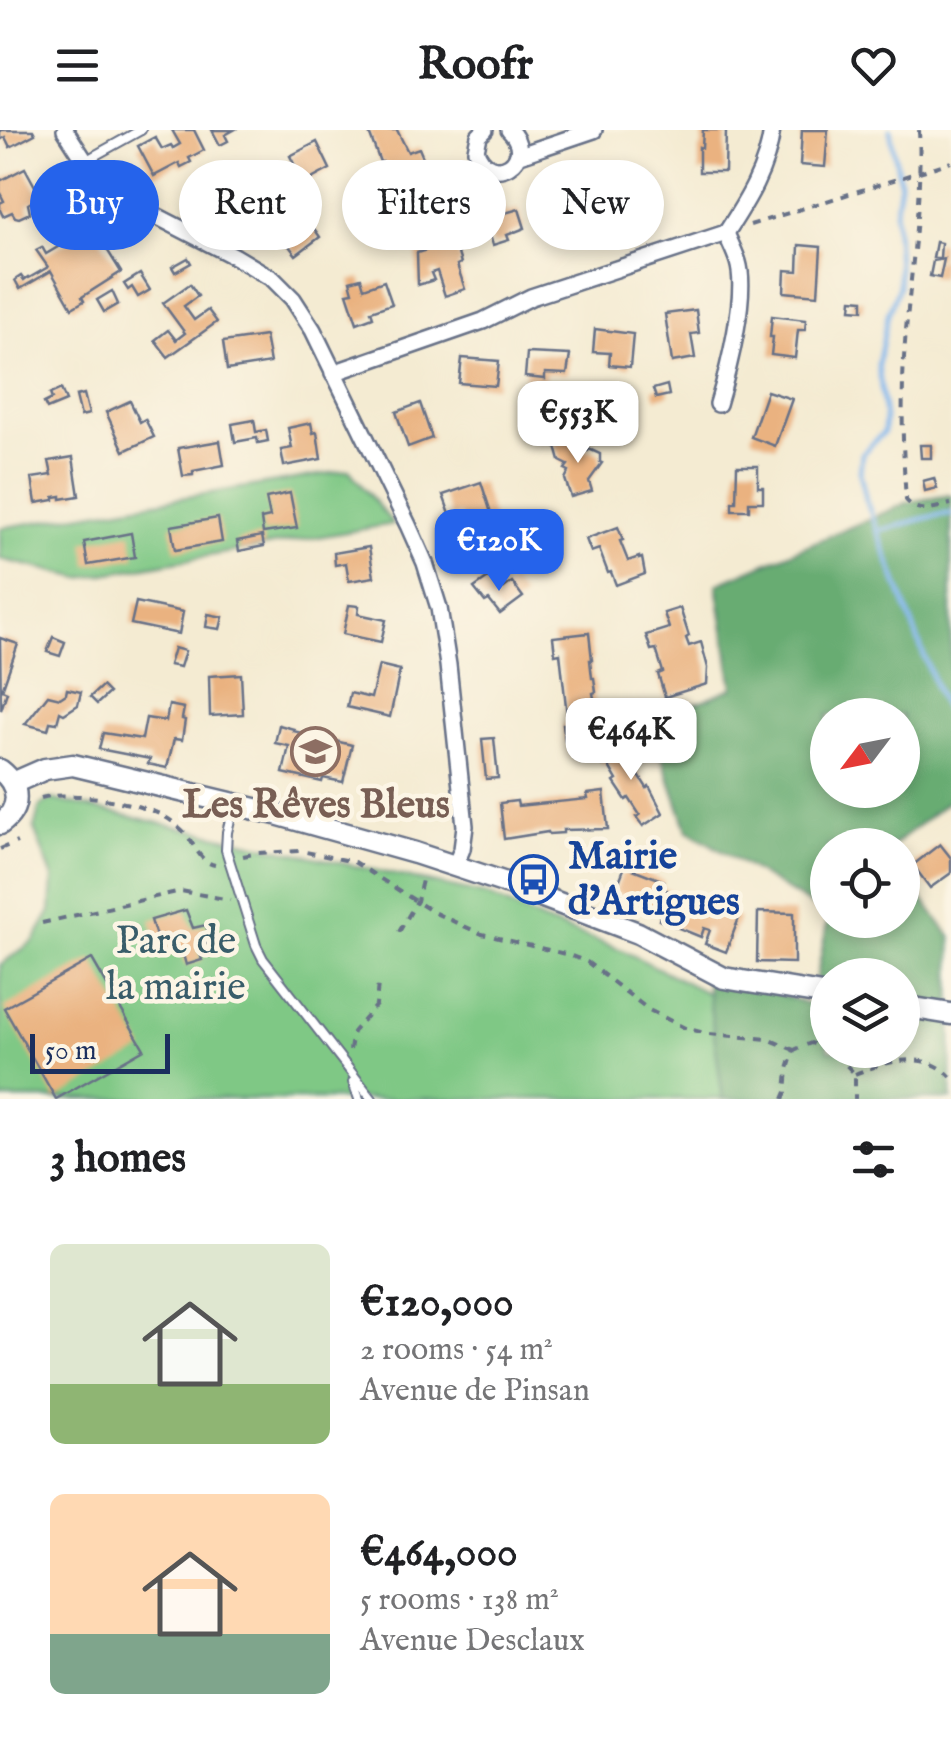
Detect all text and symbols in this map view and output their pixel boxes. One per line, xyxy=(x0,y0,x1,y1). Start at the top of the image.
text: Roofr xyxy=(418,37,533,94)
icon: menu xyxy=(50,38,105,93)
icon: heart xyxy=(846,38,901,93)
chip: Buy xyxy=(30,160,159,250)
chip: Rent xyxy=(179,160,322,250)
chip: Filters xyxy=(342,160,506,250)
chip: New xyxy=(526,160,664,250)
pin: €553K xyxy=(508,381,648,466)
text: €553K xyxy=(539,393,617,434)
pin: €120K xyxy=(429,509,569,594)
text: €120K xyxy=(457,521,541,562)
pin: €464K xyxy=(561,698,701,783)
north arrow xyxy=(810,698,920,808)
map controls xyxy=(810,698,920,1068)
text: €464K xyxy=(588,710,674,751)
school or university icon: Les Rêves Bleus xyxy=(290,725,342,777)
place label: Les Rêves Bleus xyxy=(182,781,450,832)
button: locate xyxy=(810,828,920,938)
place label: Mairie d'Artigues xyxy=(568,832,740,929)
bus stop icon: Mairie d'Artigues xyxy=(507,854,559,906)
park label: Parc de la mairie xyxy=(106,917,246,1014)
button: layers xyxy=(810,958,920,1068)
scale bar xyxy=(30,1029,170,1074)
text: 50 m xyxy=(45,1034,97,1069)
icon: filters xyxy=(846,1132,901,1187)
text: 3 homes xyxy=(50,1133,186,1186)
text: €120,000 xyxy=(360,1277,514,1330)
icon: home xyxy=(130,1284,250,1404)
text: 2 rooms · 54 m² xyxy=(360,1330,553,1371)
text: Avenue de Pinsan xyxy=(360,1371,590,1412)
text: €464,000 xyxy=(360,1527,518,1580)
icon: home xyxy=(130,1534,250,1654)
text: 5 rooms · 138 m² xyxy=(360,1580,559,1621)
text: Avenue Desclaux xyxy=(360,1621,585,1662)

